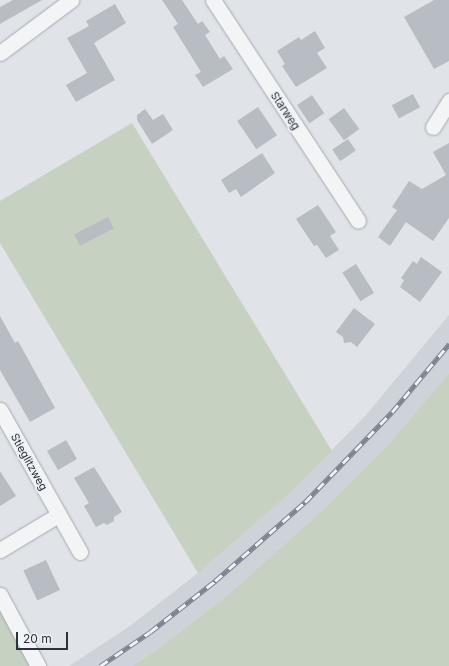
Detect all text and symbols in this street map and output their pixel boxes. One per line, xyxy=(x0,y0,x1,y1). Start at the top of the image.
street label: Starweg xyxy=(268,89,302,133)
street label: Stieglitzweg xyxy=(8,431,50,493)
scale bar xyxy=(18,624,70,650)
text: 20 m xyxy=(23,631,52,646)

